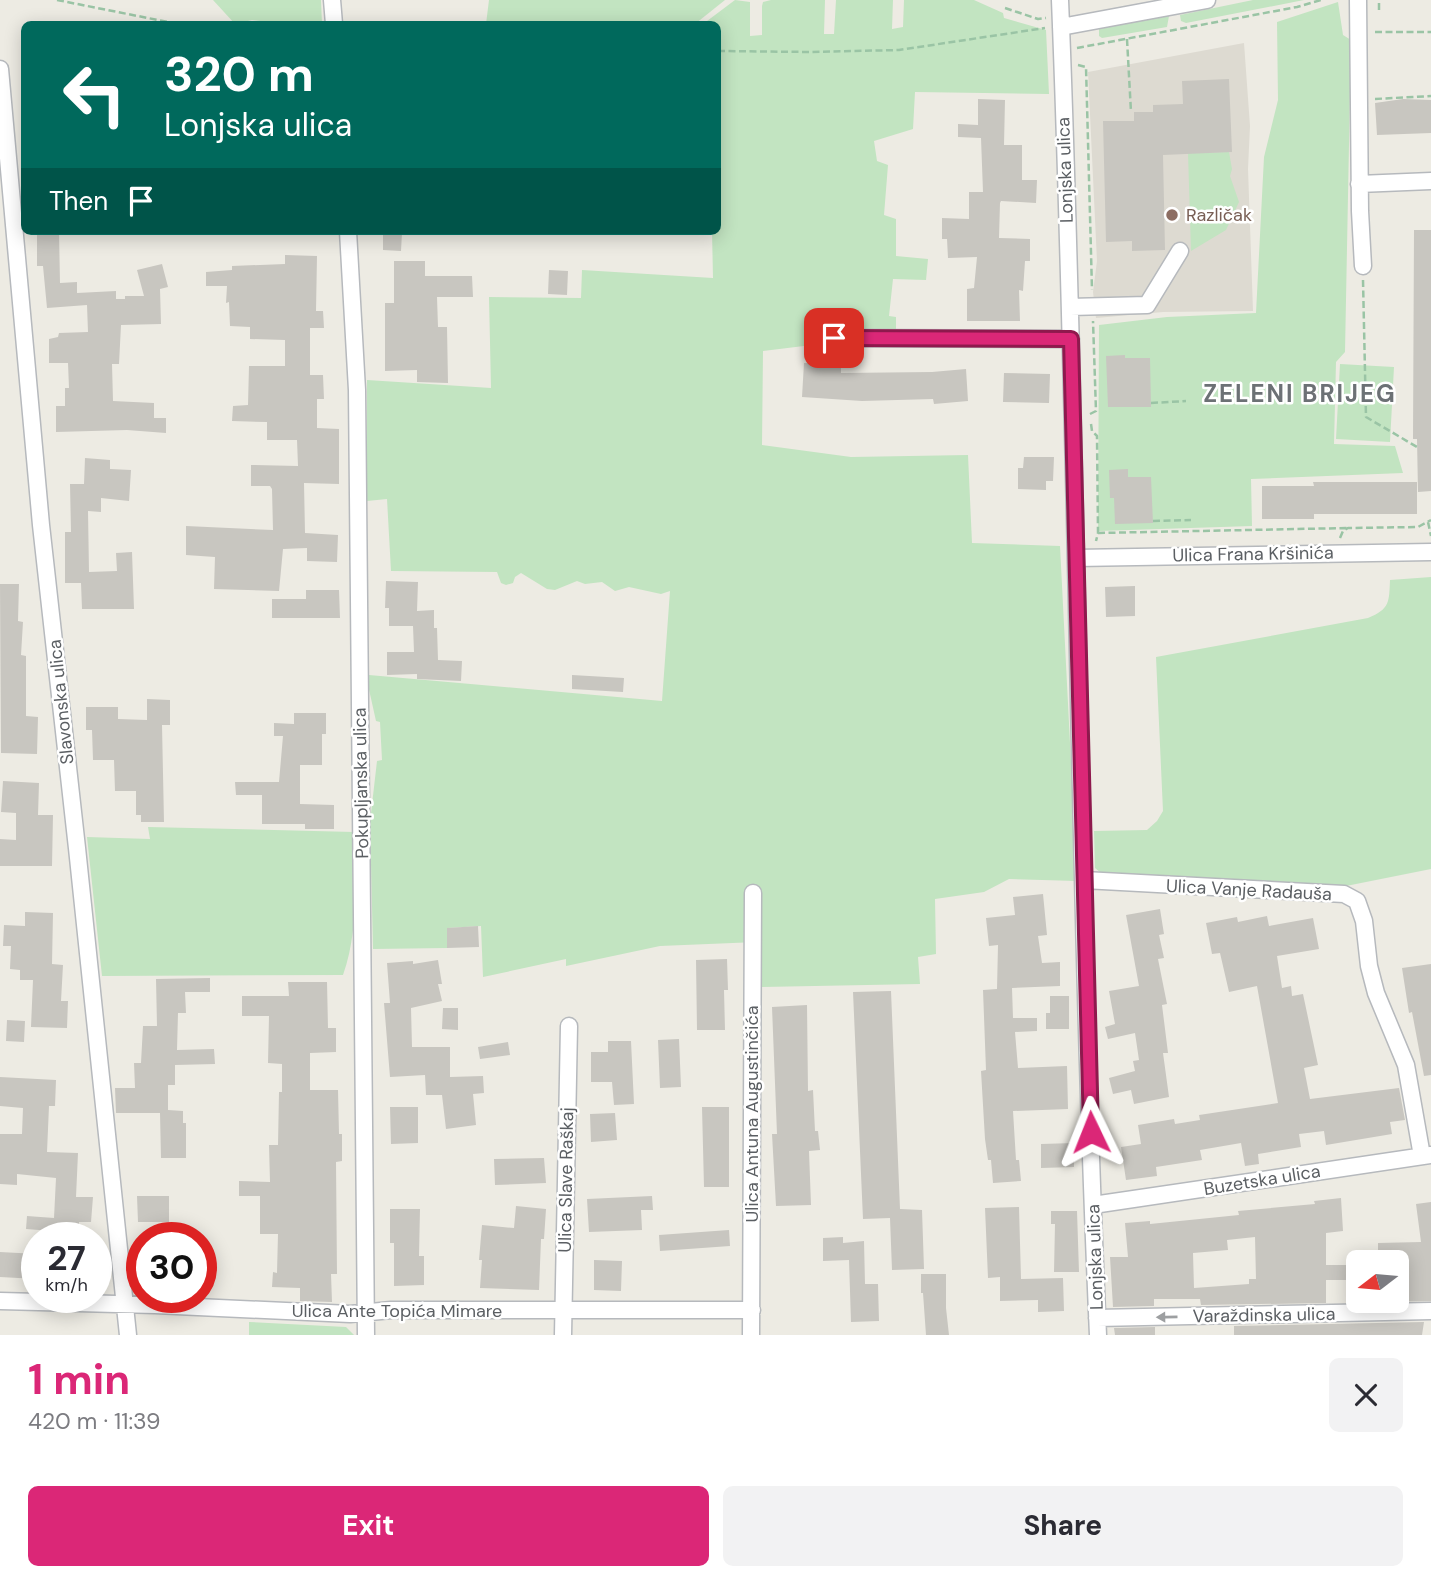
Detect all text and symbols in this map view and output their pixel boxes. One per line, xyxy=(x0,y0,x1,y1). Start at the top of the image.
text: 320 m xyxy=(164,42,314,106)
icon: left xyxy=(49,49,140,140)
text: Lonjska ulica xyxy=(164,104,352,146)
street label: Lonjska ulica xyxy=(1051,117,1079,223)
icon: arrive xyxy=(122,182,160,220)
text: Then xyxy=(49,184,108,218)
place label: Različak xyxy=(1186,203,1252,227)
marker: Različak xyxy=(1164,207,1180,223)
pin xyxy=(804,308,864,368)
icon: arrive xyxy=(815,319,853,357)
district label: ZELENI BRIJEG xyxy=(1203,378,1397,409)
street label: Ulica Frana Kršinića xyxy=(1172,541,1334,567)
street label: Slavonska ulica xyxy=(43,638,79,766)
street label: Pokupljanska ulica xyxy=(348,707,374,859)
street label: Ulica Vanje Radauša xyxy=(1165,874,1333,906)
street label: Ulica Antuna Augustinčića xyxy=(740,1005,764,1223)
position arrow xyxy=(1054,1095,1128,1169)
street label: Ulica Slave Raškaj xyxy=(553,1107,579,1253)
street label: Buzetska ulica xyxy=(1202,1159,1322,1201)
street label: Lonjska ulica xyxy=(1081,1204,1109,1310)
speed limit sign: 30 xyxy=(126,1222,217,1313)
text: 27 xyxy=(47,1235,86,1281)
north arrow xyxy=(1346,1250,1409,1312)
map controls xyxy=(1346,1250,1409,1313)
text: km/h xyxy=(45,1273,88,1297)
street label: Ulica Ante Topića Mimare xyxy=(292,1299,502,1323)
street label: Varaždinska ulica xyxy=(1192,1302,1336,1328)
one-way arrow xyxy=(1156,1311,1178,1323)
text: 1 min xyxy=(28,1352,130,1407)
button: close xyxy=(1329,1358,1403,1432)
text: 420 m · 11:39 xyxy=(28,1406,160,1436)
button: Exit xyxy=(28,1486,709,1566)
button: Share xyxy=(723,1486,1403,1566)

